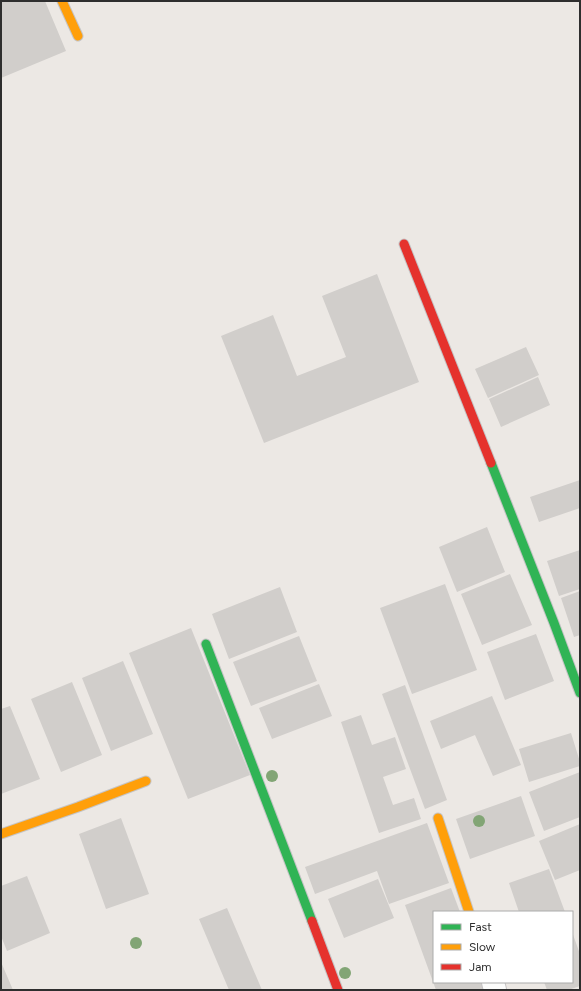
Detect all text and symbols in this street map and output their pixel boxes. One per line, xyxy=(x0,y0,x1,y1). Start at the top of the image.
legend xyxy=(433,911,573,983)
text: Fast xyxy=(469,920,492,934)
text: Slow xyxy=(469,940,496,954)
text: Jam xyxy=(469,960,492,974)

